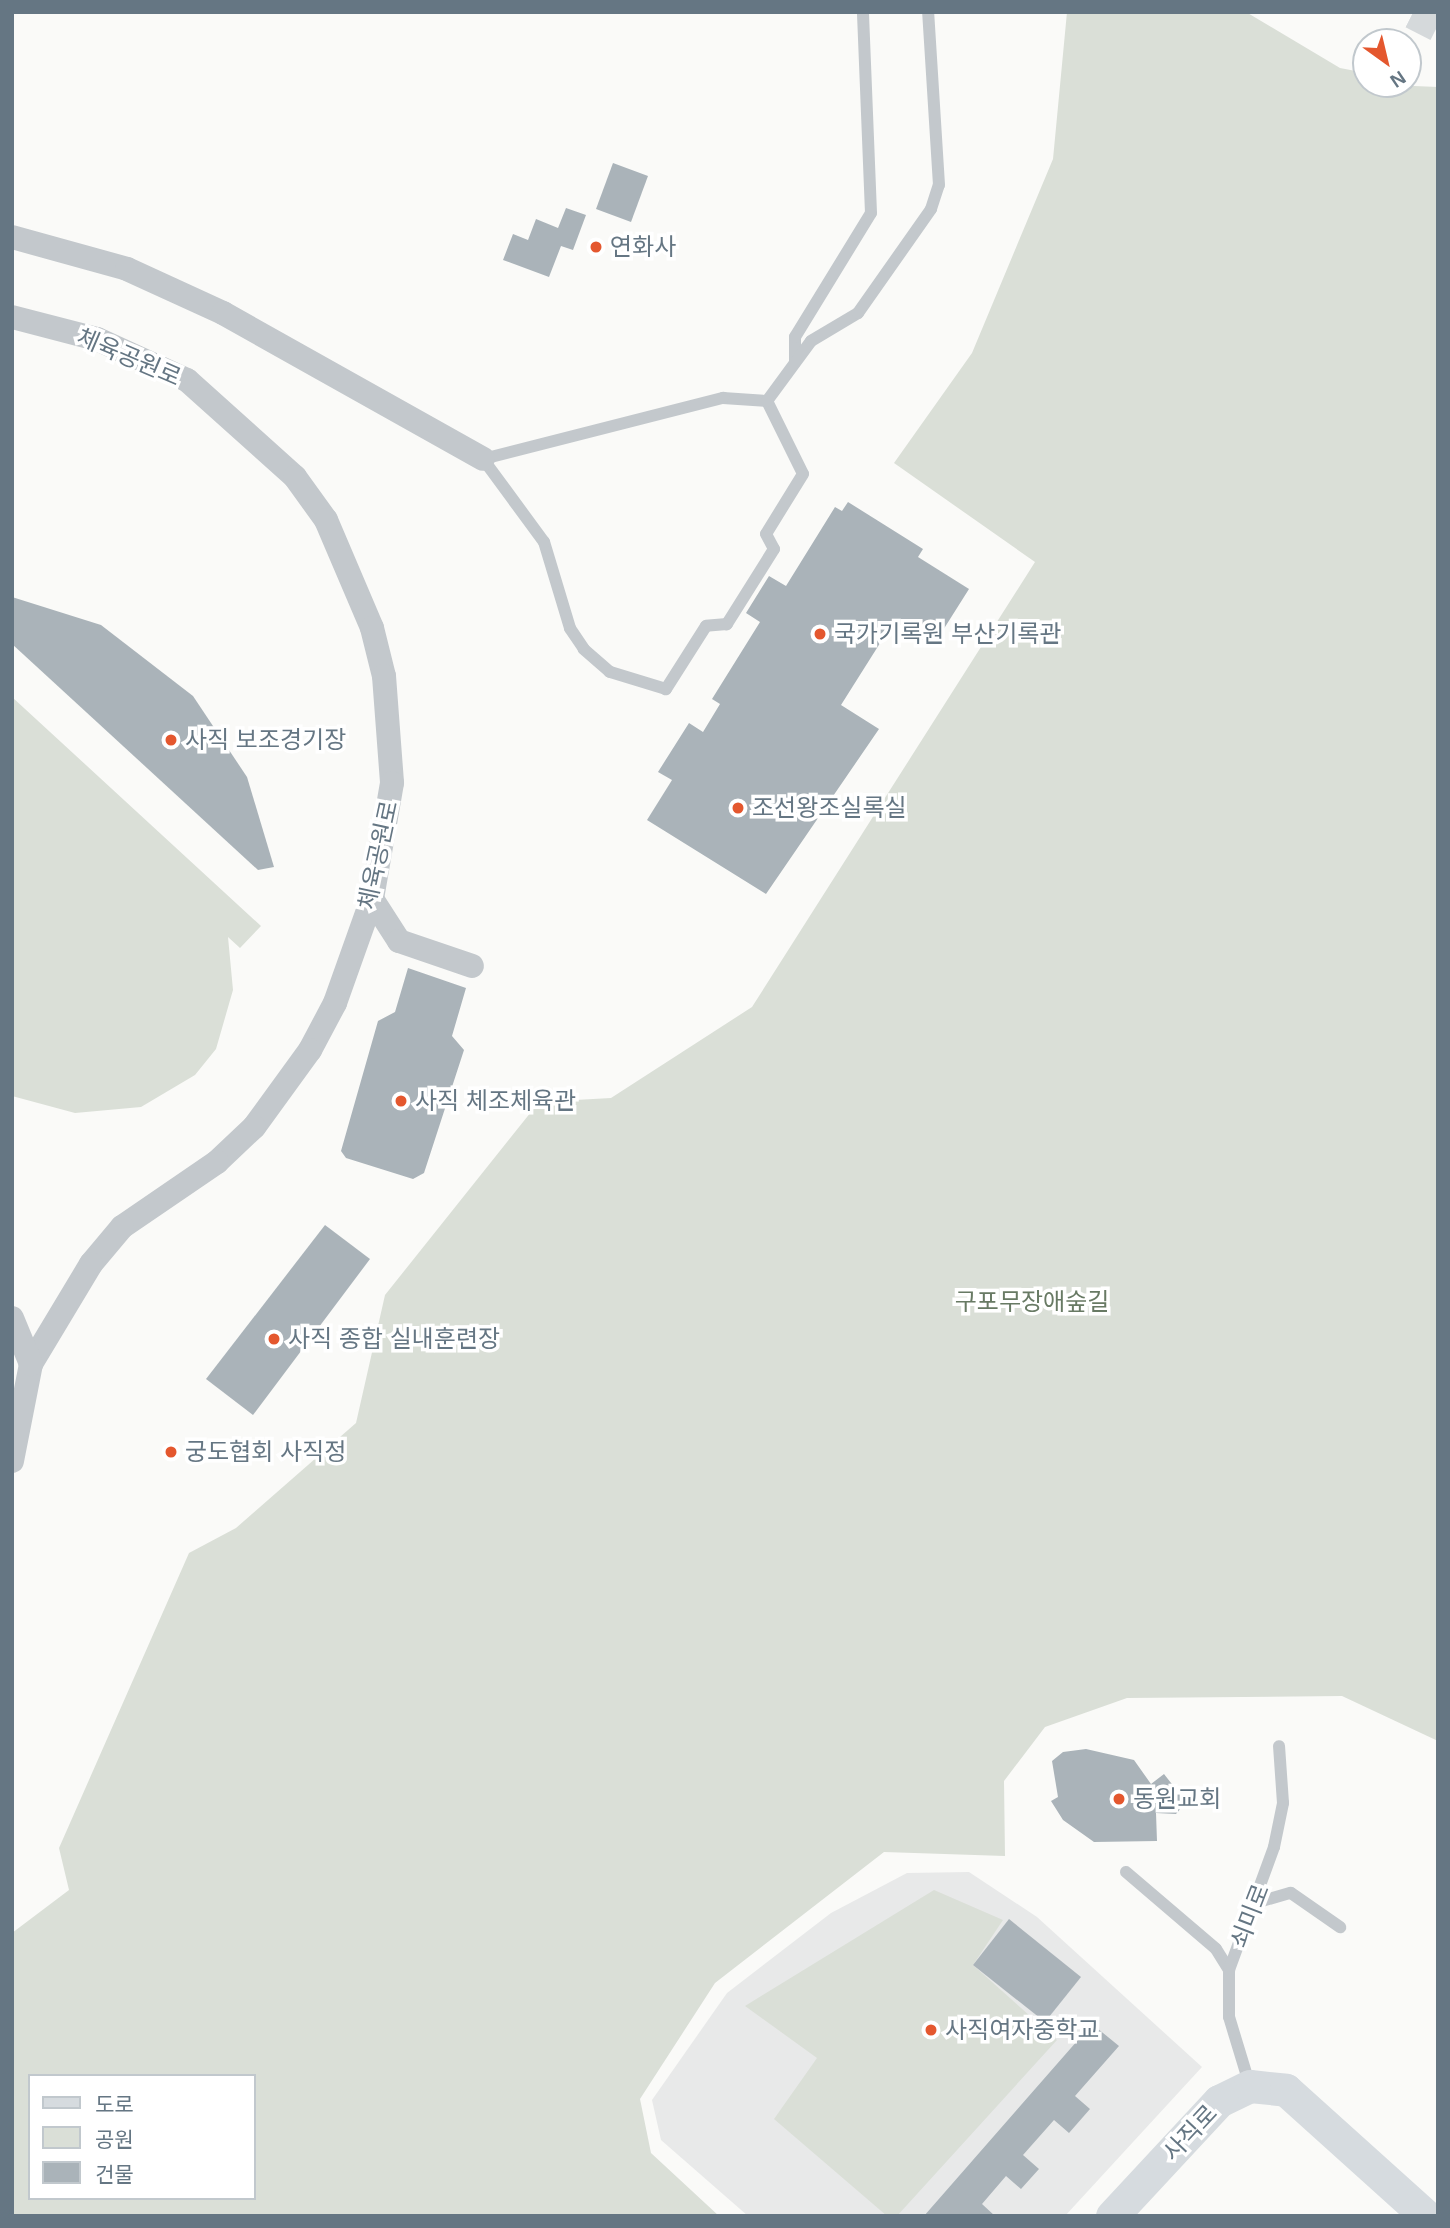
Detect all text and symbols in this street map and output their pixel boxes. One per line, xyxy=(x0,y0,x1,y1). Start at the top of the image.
north arrow xyxy=(1352,28,1422,98)
text: N xyxy=(1386,67,1409,92)
place label: 연화사 xyxy=(610,233,676,261)
marker: 연화사 xyxy=(588,239,604,255)
street label: 체육공원로 xyxy=(73,322,185,392)
place label: 국가기록원 부산기록관 xyxy=(834,620,1061,648)
marker: 국가기록원 부산기록관 xyxy=(812,626,828,642)
place label: 사직 보조경기장 xyxy=(185,726,346,754)
marker: 사직 보조경기장 xyxy=(163,732,179,748)
place label: 조선왕조실록실 xyxy=(752,794,907,822)
street label: 체육공원로 xyxy=(352,798,404,912)
marker: 조선왕조실록실 xyxy=(730,800,746,816)
place label: 사직 체조체육관 xyxy=(415,1087,576,1115)
marker: 사직 체조체육관 xyxy=(393,1093,409,1109)
park label: 구포무장애숲길 xyxy=(955,1288,1109,1316)
place label: 사직 종합 실내훈련장 xyxy=(288,1325,500,1353)
marker: 사직 종합 실내훈련장 xyxy=(266,1331,282,1347)
place label: 궁도협회 사직정 xyxy=(185,1438,346,1466)
marker: 궁도협회 사직정 xyxy=(163,1444,179,1460)
place label: 동원교회 xyxy=(1133,1785,1221,1813)
marker: 동원교회 xyxy=(1111,1791,1127,1807)
street label: 쇠미로 xyxy=(1225,1880,1275,1952)
place label: 사직여자중학교 xyxy=(945,2016,1100,2044)
marker: 사직여자중학교 xyxy=(923,2022,939,2038)
legend xyxy=(28,2074,256,2200)
text: 도로 xyxy=(95,2093,134,2116)
street label: 사직로 xyxy=(1157,2099,1223,2167)
text: 공원 xyxy=(95,2128,134,2151)
text: 건물 xyxy=(95,2163,134,2186)

